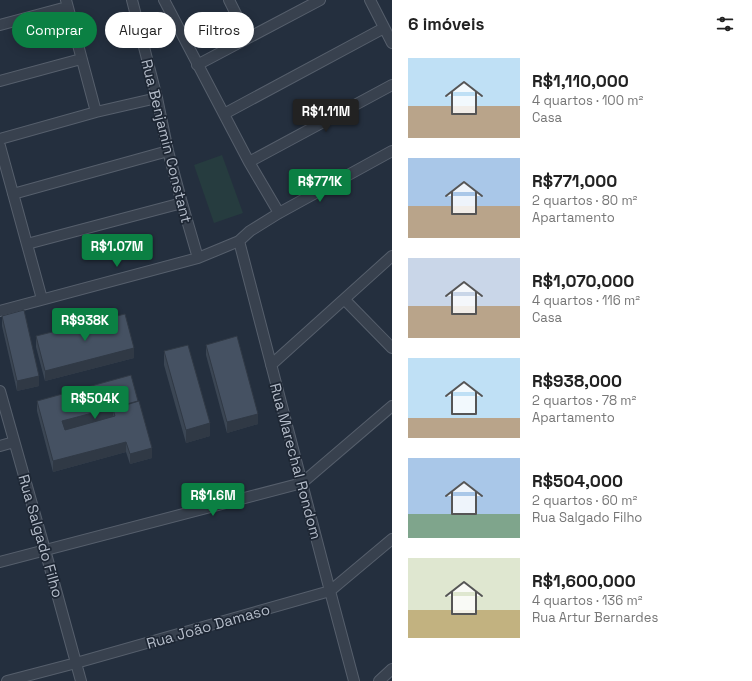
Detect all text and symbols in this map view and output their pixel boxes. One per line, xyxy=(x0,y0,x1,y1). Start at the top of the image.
chip: Comprar xyxy=(12,12,97,48)
chip: Alugar xyxy=(105,12,176,48)
chip: Filtros xyxy=(184,12,254,48)
text: 6 imóveis xyxy=(408,13,484,35)
icon: filters xyxy=(714,13,736,35)
street label: Rua Benjamin Constant xyxy=(137,57,197,225)
text: R$1,110,000 xyxy=(532,70,629,92)
icon: home xyxy=(440,74,488,122)
text: 4 quartos · 100 m² xyxy=(532,92,643,109)
pin: R$1.11M xyxy=(289,99,363,133)
text: R$1.11M xyxy=(302,103,350,120)
text: Casa xyxy=(532,109,562,126)
pin: R$771K xyxy=(287,169,353,203)
text: R$771,000 xyxy=(532,170,617,192)
text: R$771K xyxy=(298,173,342,190)
icon: home xyxy=(440,174,488,222)
text: 2 quartos · 80 m² xyxy=(532,192,637,209)
text: Apartamento xyxy=(532,209,615,226)
pin: R$1.07M xyxy=(80,234,154,268)
text: R$1.07M xyxy=(91,238,143,255)
text: R$1,070,000 xyxy=(532,270,634,292)
icon: home xyxy=(440,274,488,322)
text: 4 quartos · 116 m² xyxy=(532,292,640,309)
pin: R$938K xyxy=(52,308,118,342)
text: Casa xyxy=(532,309,562,326)
text: R$938K xyxy=(61,312,109,329)
text: R$938,000 xyxy=(532,370,622,392)
icon: home xyxy=(440,374,488,422)
street label: Rua Marechal Rondom xyxy=(266,381,326,541)
pin: R$504K xyxy=(62,386,128,420)
text: R$504K xyxy=(71,390,119,407)
text: 2 quartos · 78 m² xyxy=(532,392,636,409)
text: Apartamento xyxy=(532,409,615,426)
text: R$504,000 xyxy=(532,470,623,492)
street label: Rua Salgado Filho xyxy=(14,472,68,600)
icon: home xyxy=(440,474,488,522)
pin: R$1.6M xyxy=(180,483,246,517)
text: R$1.6M xyxy=(190,487,236,504)
text: 2 quartos · 60 m² xyxy=(532,492,637,509)
text: Rua Salgado Filho xyxy=(532,509,642,526)
text: R$1,600,000 xyxy=(532,570,636,592)
icon: home xyxy=(440,574,488,622)
text: 4 quartos · 136 m² xyxy=(532,592,642,609)
street label: Rua João Damaso xyxy=(144,599,272,653)
text: Rua Artur Bernardes xyxy=(532,609,658,626)

